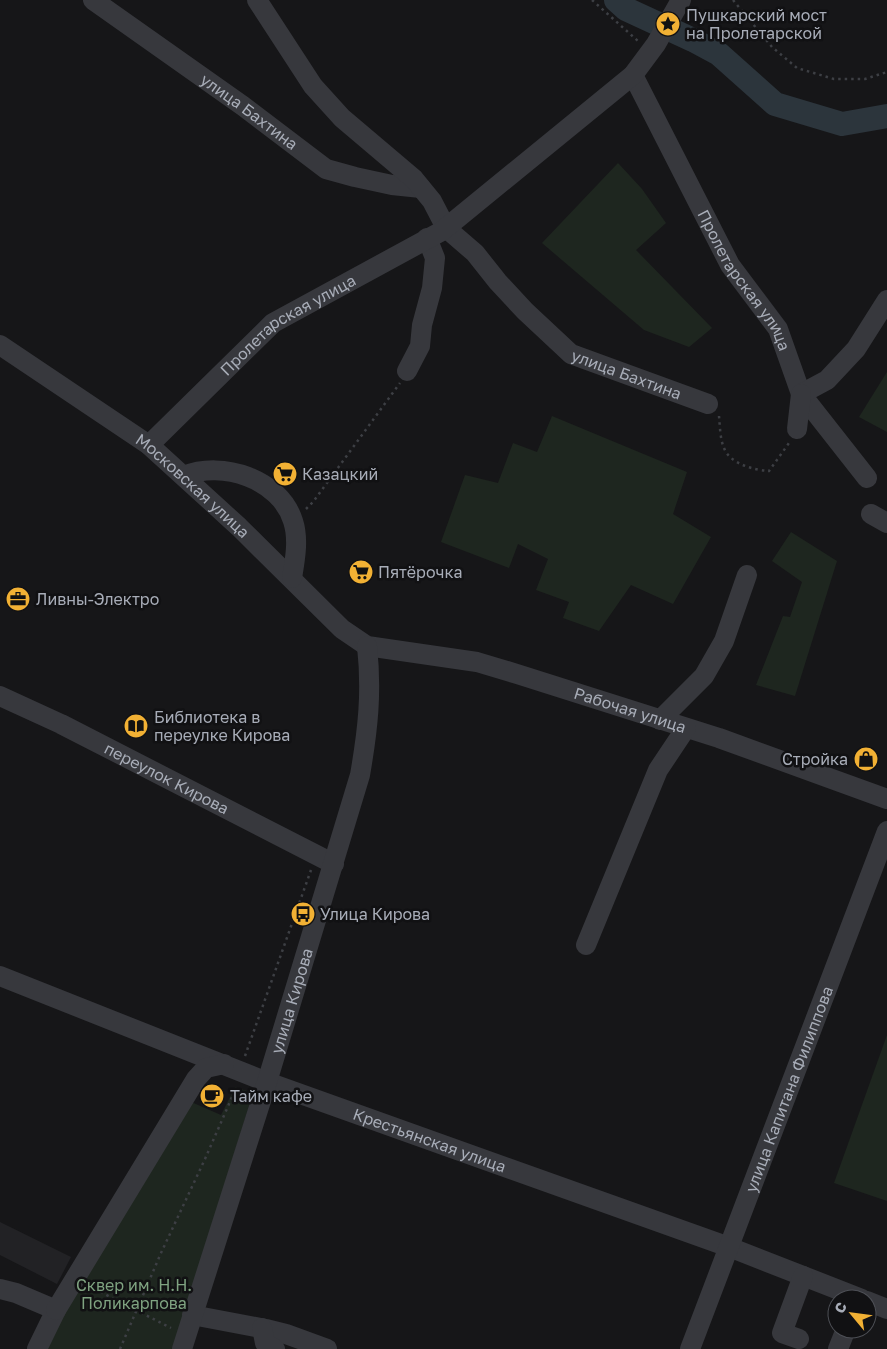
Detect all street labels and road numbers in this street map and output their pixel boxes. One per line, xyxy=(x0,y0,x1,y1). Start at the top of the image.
street label: улица Бахтина xyxy=(197,69,302,154)
street label: Пролетарская улица xyxy=(693,206,795,353)
street label: Пролетарская улица xyxy=(216,270,359,380)
street label: улица Бахтина xyxy=(569,345,684,404)
street label: Московская улица xyxy=(132,429,254,542)
street label: Рабочая улица xyxy=(572,683,689,737)
street label: переулок Кирова xyxy=(101,738,232,818)
street label: улица Кирова xyxy=(266,946,317,1056)
street label: улица Капитана Филиппова xyxy=(740,983,837,1195)
street label: Крестьянская улица xyxy=(350,1104,509,1177)

